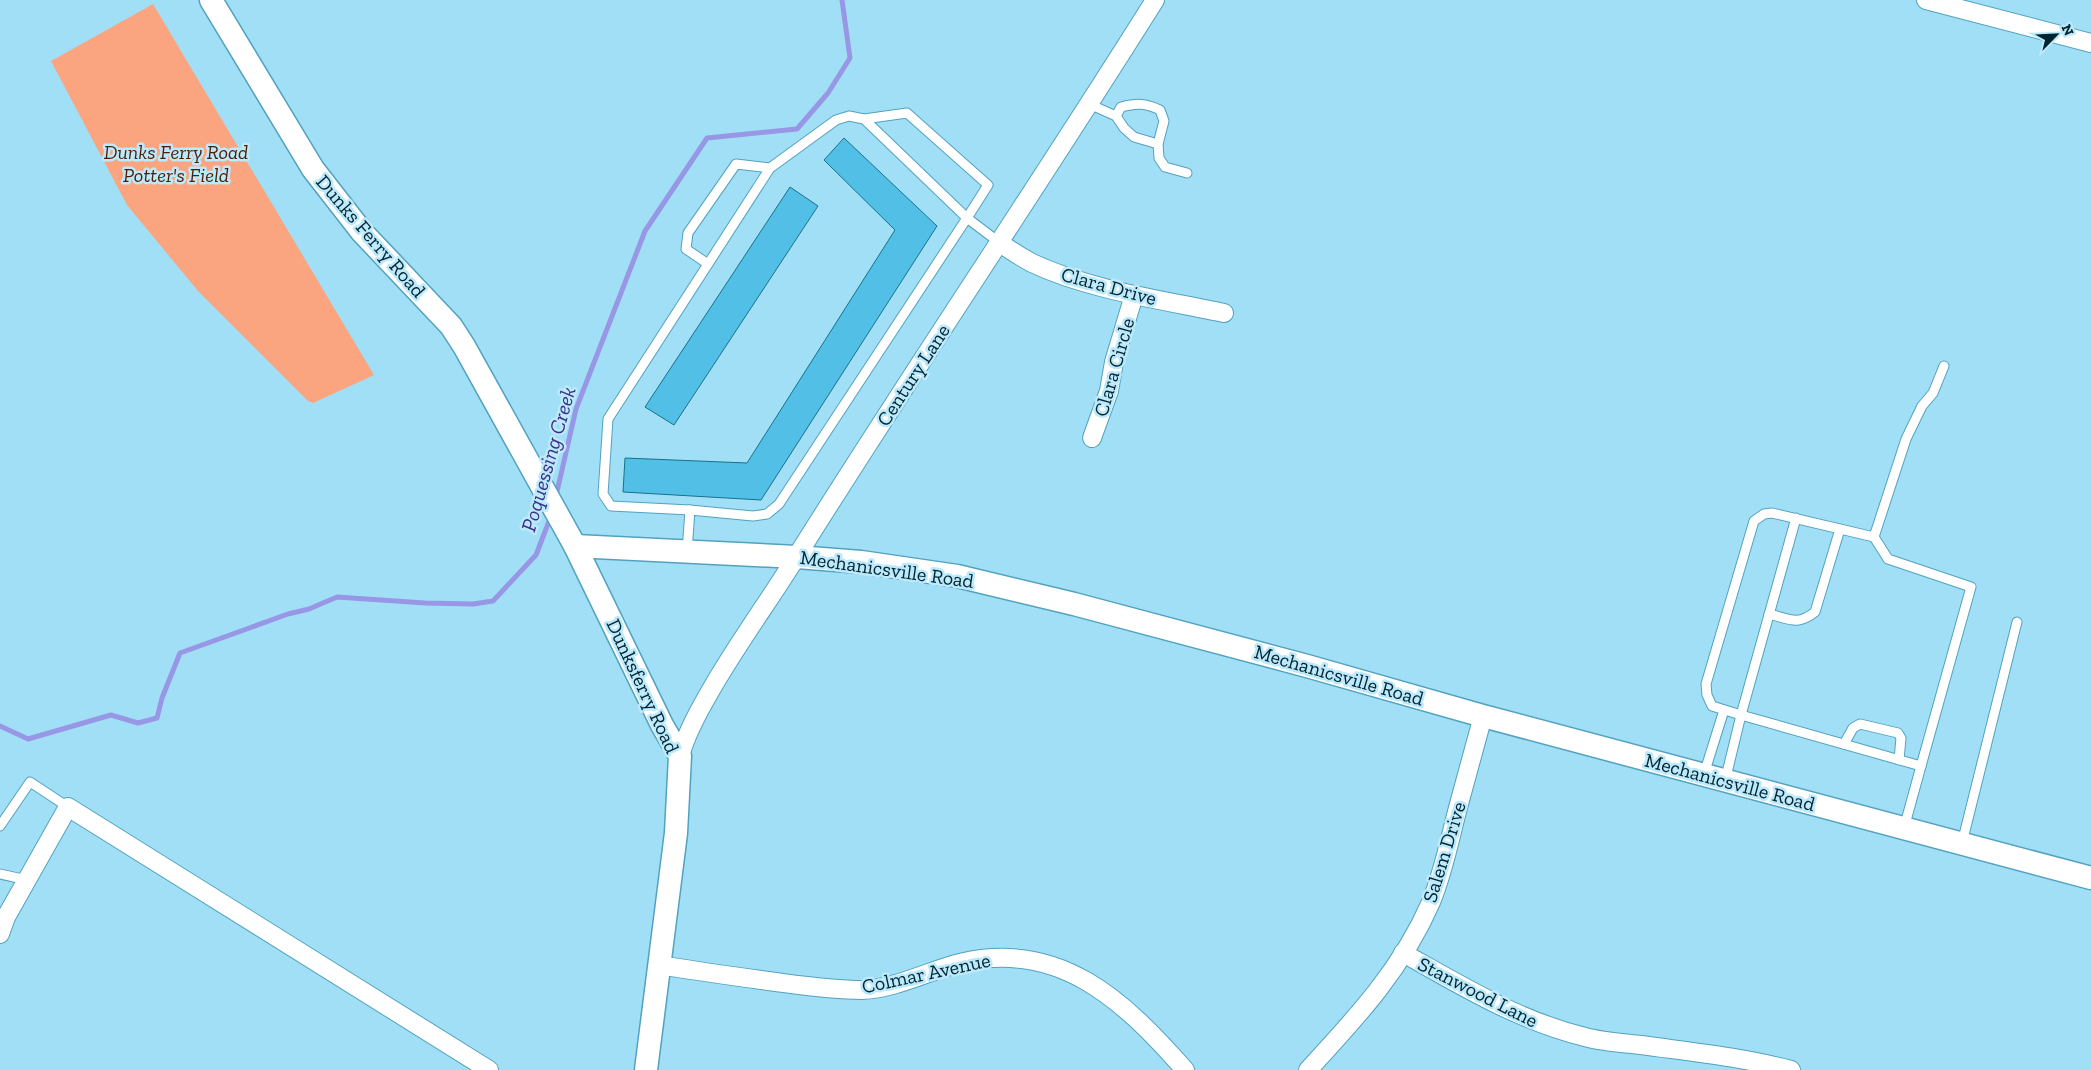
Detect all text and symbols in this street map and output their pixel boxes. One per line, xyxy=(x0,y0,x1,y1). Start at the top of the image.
north arrow xyxy=(2031,10,2081,60)
text: N xyxy=(2057,22,2077,39)
park label: Dunks Ferry Road Potter's Field xyxy=(104,140,248,187)
street label: Dunks Ferry Road xyxy=(311,170,431,302)
street label: Clara Drive xyxy=(1059,262,1159,310)
street label: Clara Circle xyxy=(1088,315,1140,419)
street label: Century Lane xyxy=(871,320,955,430)
water label: Poquessing Creek xyxy=(515,384,581,534)
street label: Mechanicsville Road xyxy=(799,545,975,593)
street label: Dunksferry Road xyxy=(601,615,685,757)
street label: Mechanicsville Road xyxy=(1252,639,1426,711)
street label: Mechanicsville Road xyxy=(1642,748,1818,816)
street label: Salem Drive xyxy=(1417,799,1471,905)
street label: Colmar Avenue xyxy=(860,948,992,998)
street label: Stanwood Lane xyxy=(1414,951,1542,1033)

